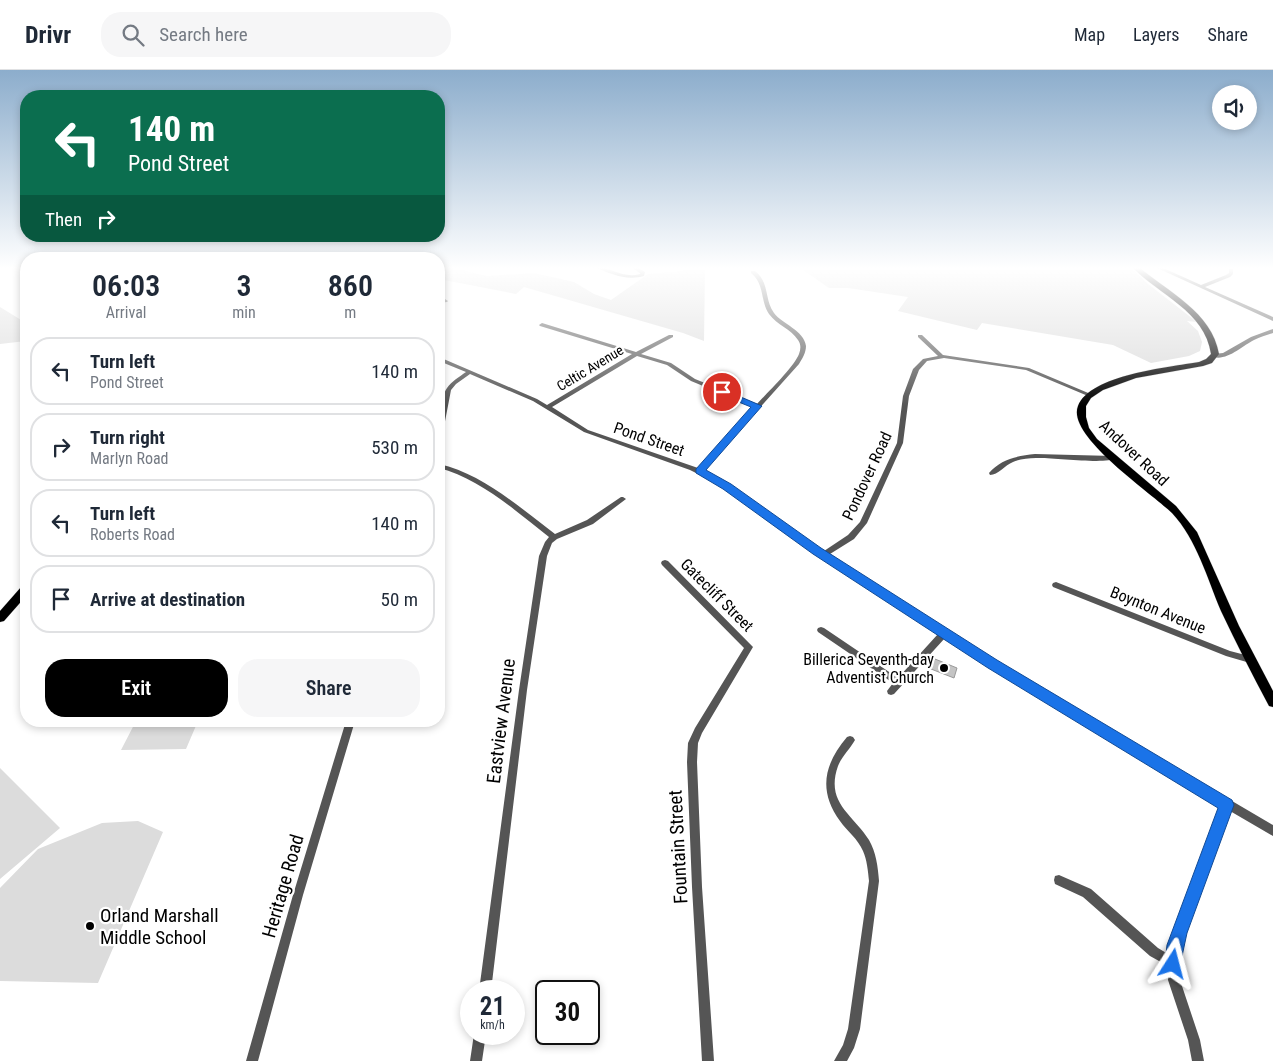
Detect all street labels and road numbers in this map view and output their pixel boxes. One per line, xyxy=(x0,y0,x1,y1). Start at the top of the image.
street label: Celtic Avenue xyxy=(554,342,627,394)
street label: Andover Road xyxy=(1095,416,1173,490)
street label: Pond Street xyxy=(611,418,687,460)
street label: Pondover Road xyxy=(838,429,896,523)
street label: Gatecliff Street xyxy=(677,555,758,636)
street label: Boynton Avenue xyxy=(1108,582,1208,638)
street label: Eastview Avenue xyxy=(482,657,520,785)
street label: Fountain Street xyxy=(664,789,692,905)
street label: Heritage Road xyxy=(257,832,309,940)

